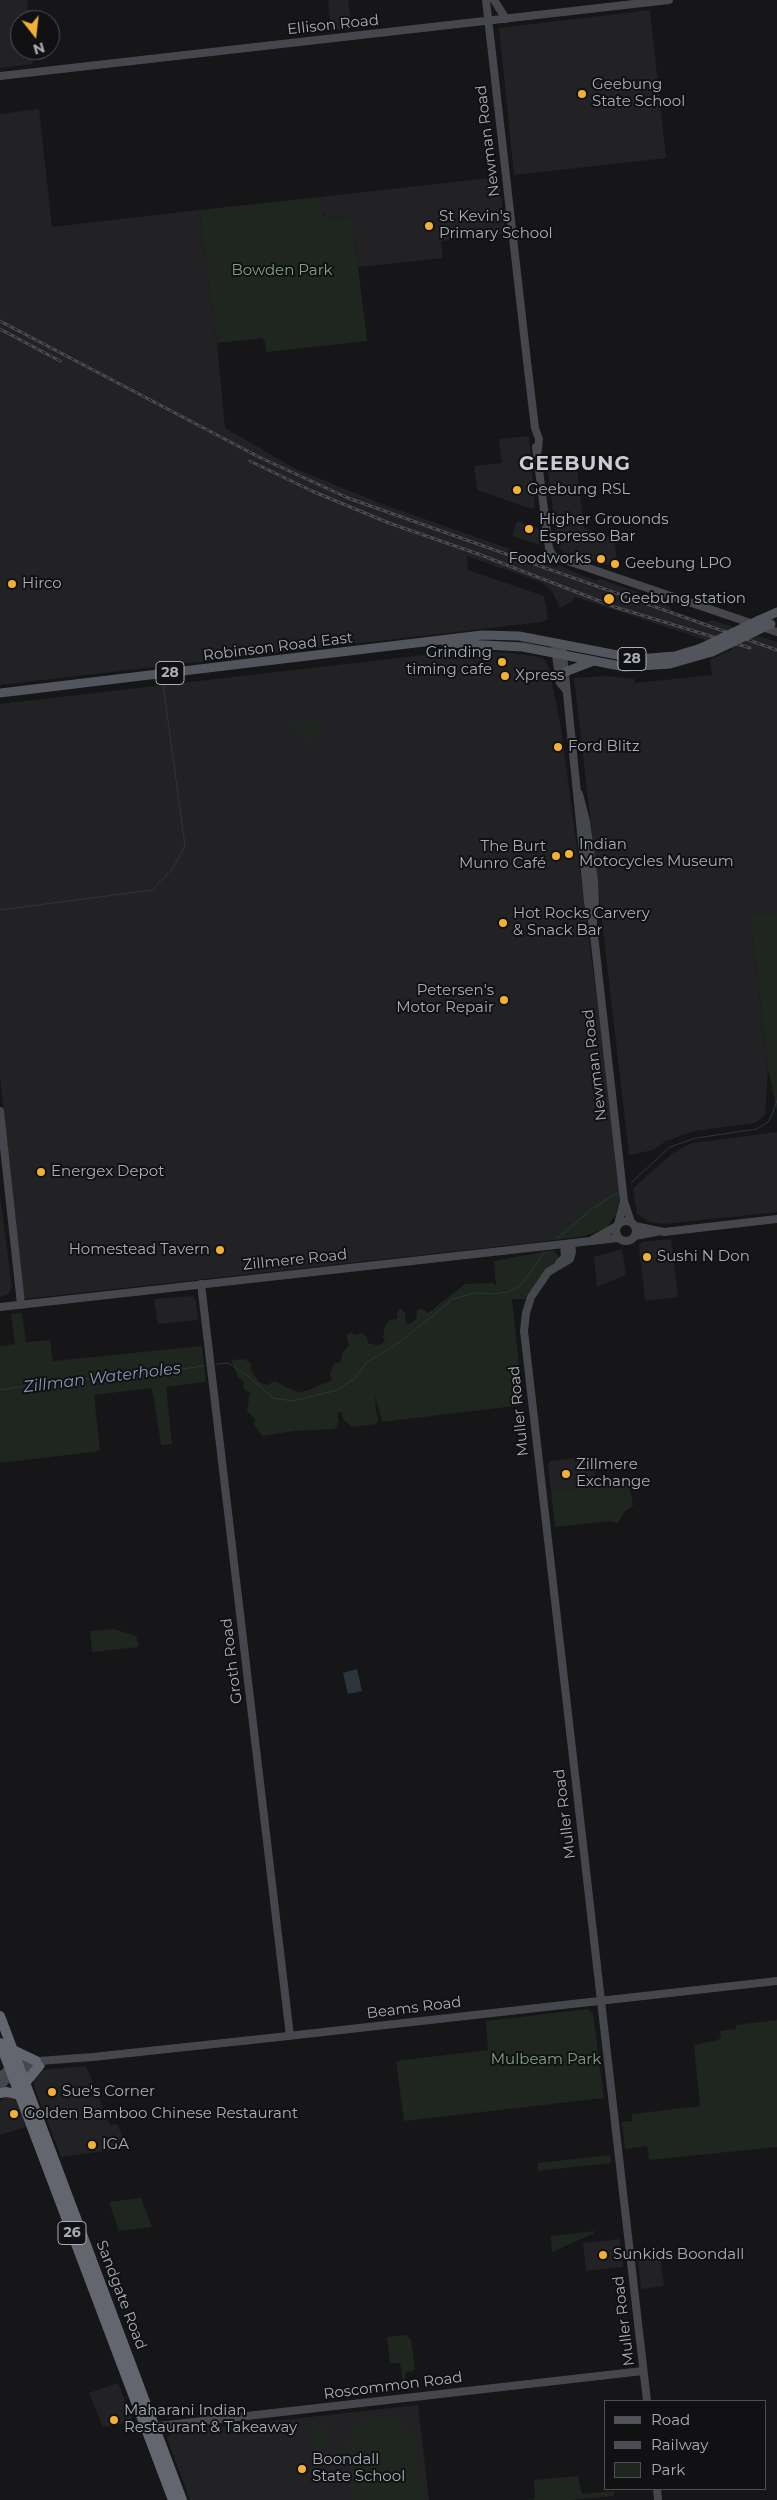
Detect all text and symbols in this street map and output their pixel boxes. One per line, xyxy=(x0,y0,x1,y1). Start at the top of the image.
north arrow xyxy=(10,10,60,60)
street label: Ellison Road xyxy=(286,11,380,39)
text: N xyxy=(31,38,47,59)
place label: Geebung State School xyxy=(592,76,685,111)
street label: Newman Road xyxy=(472,84,504,198)
marker: Geebung State School xyxy=(576,88,588,100)
place label: St Kevin's Primary School xyxy=(439,208,553,243)
marker: St Kevin's Primary School xyxy=(423,220,435,232)
park label: Bowden Park xyxy=(231,262,333,280)
district label: GEEBUNG xyxy=(518,452,632,476)
place label: Geebung RSL xyxy=(527,481,630,499)
marker: Geebung RSL xyxy=(511,484,523,496)
place label: Higher Grouonds Espresso Bar xyxy=(539,511,669,546)
marker: Higher Grouonds Espresso Bar xyxy=(523,523,535,535)
place label: Foodworks xyxy=(508,550,591,568)
marker: Foodworks xyxy=(595,553,607,565)
place label: Geebung LPO xyxy=(625,555,731,573)
marker: Geebung LPO xyxy=(609,558,621,570)
place label: Hirco xyxy=(22,575,62,593)
marker: Hirco xyxy=(6,578,18,590)
place label: Geebung station xyxy=(620,590,746,608)
marker: Geebung station xyxy=(602,592,616,606)
street label: Robinson Road East xyxy=(202,629,354,665)
place label: Grinding timing cafe xyxy=(406,644,492,679)
road number: 28 xyxy=(618,648,646,671)
marker: Grinding timing cafe xyxy=(496,656,508,668)
road number: 28 xyxy=(156,661,184,684)
place label: Xpress xyxy=(515,667,564,685)
marker: Xpress xyxy=(499,670,511,682)
place label: Ford Blitz xyxy=(568,738,640,756)
marker: Ford Blitz xyxy=(552,741,564,753)
place label: Indian Motocycles Museum xyxy=(579,836,734,871)
place label: The Burt Munro Café xyxy=(459,838,546,873)
marker: Indian Motocycles Museum xyxy=(563,848,575,860)
marker: The Burt Munro Café xyxy=(550,850,562,862)
place label: Hot Rocks Carvery & Snack Bar xyxy=(513,905,650,940)
marker: Hot Rocks Carvery & Snack Bar xyxy=(497,917,509,929)
place label: Petersen's Motor Repair xyxy=(396,982,494,1017)
marker: Petersen's Motor Repair xyxy=(498,994,510,1006)
street label: Newman Road xyxy=(579,1008,611,1122)
place label: Energex Depot xyxy=(51,1163,164,1181)
marker: Energex Depot xyxy=(35,1166,47,1178)
place label: Homestead Tavern xyxy=(69,1241,210,1259)
marker: Homestead Tavern xyxy=(214,1244,226,1256)
street label: Zillmere Road xyxy=(242,1246,348,1274)
place label: Sushi N Don xyxy=(657,1248,750,1266)
marker: Sushi N Don xyxy=(641,1251,653,1263)
water label: Zillman Waterholes xyxy=(22,1359,182,1397)
street label: Muller Road xyxy=(505,1365,533,1457)
place label: Zillmere Exchange xyxy=(576,1456,650,1491)
marker: Zillmere Exchange xyxy=(560,1468,572,1480)
street label: Groth Road xyxy=(218,1617,246,1705)
street label: Muller Road xyxy=(551,1768,579,1860)
street label: Beams Road xyxy=(366,1993,462,2023)
park label: Mulbeam Park xyxy=(491,2051,601,2069)
place label: Sue's Corner xyxy=(62,2083,155,2101)
marker: Sue's Corner xyxy=(46,2086,58,2098)
place label: Golden Bamboo Chinese Restaurant xyxy=(24,2105,298,2123)
marker: Golden Bamboo Chinese Restaurant xyxy=(8,2108,20,2120)
place label: IGA xyxy=(102,2136,129,2154)
marker: IGA xyxy=(86,2139,98,2151)
road number: 26 xyxy=(58,2222,86,2244)
street label: Sandgate Road xyxy=(92,2238,150,2352)
place label: Sunkids Boondall xyxy=(613,2246,744,2264)
marker: Sunkids Boondall xyxy=(597,2249,609,2261)
street label: Muller Road xyxy=(610,2275,638,2367)
street label: Roscommon Road xyxy=(323,2369,463,2403)
legend xyxy=(604,2400,767,2490)
place label: Maharani Indian Restaurant & Takeaway xyxy=(124,2402,297,2437)
text: Road xyxy=(651,2410,690,2429)
marker: Maharani Indian Restaurant & Takeaway xyxy=(108,2414,120,2426)
text: Railway xyxy=(651,2435,708,2454)
place label: Boondall State School xyxy=(312,2451,405,2486)
text: Park xyxy=(651,2460,685,2479)
marker: Boondall State School xyxy=(296,2463,308,2475)

